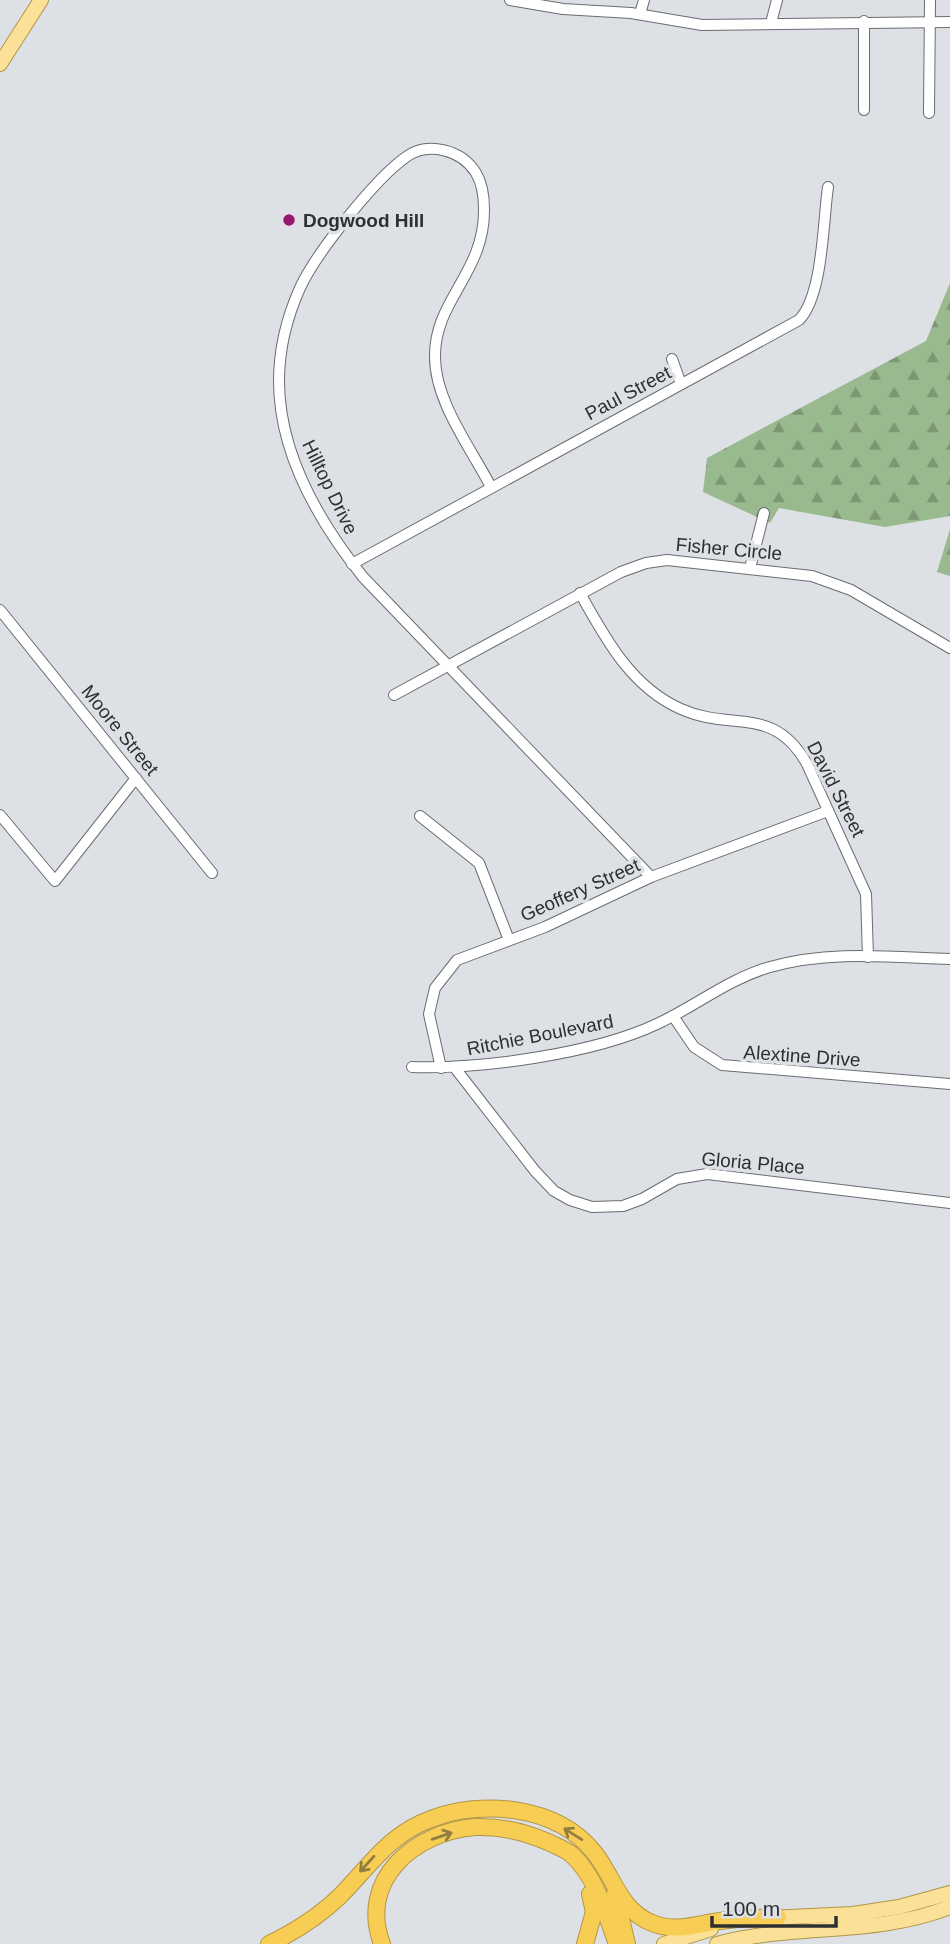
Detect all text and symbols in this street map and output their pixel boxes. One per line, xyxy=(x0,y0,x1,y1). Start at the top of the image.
place label: Dogwood Hill xyxy=(303,210,424,231)
marker: Dogwood Hill xyxy=(281,212,297,228)
street label: Paul Street xyxy=(582,361,675,424)
street label: Hilltop Drive xyxy=(298,436,362,538)
street label: Fisher Circle xyxy=(675,534,783,564)
street label: Moore Street xyxy=(77,681,163,780)
street label: David Street xyxy=(803,738,869,841)
street label: Geoffery Street xyxy=(517,854,644,926)
street label: Ritchie Boulevard xyxy=(465,1010,615,1060)
street label: Alextine Drive xyxy=(743,1041,861,1071)
street label: Gloria Place xyxy=(701,1148,805,1178)
one-way arrow xyxy=(563,1826,583,1840)
one-way arrow xyxy=(430,1829,452,1841)
one-way arrow xyxy=(359,1855,375,1873)
scale bar xyxy=(712,1884,836,1928)
text: 100 m xyxy=(722,1897,780,1920)

